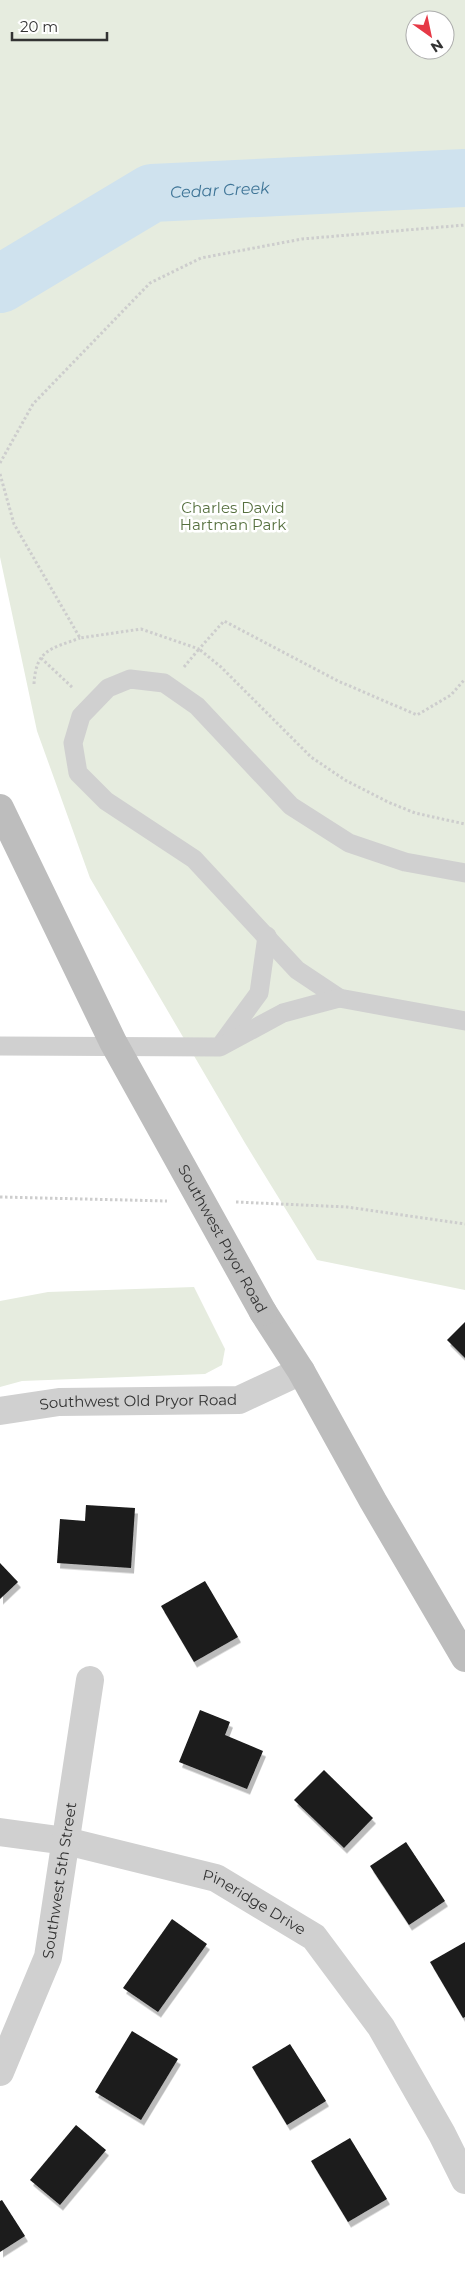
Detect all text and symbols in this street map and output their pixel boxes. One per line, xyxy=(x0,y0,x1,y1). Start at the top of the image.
scale bar xyxy=(12,10,108,42)
north arrow xyxy=(405,10,455,60)
text: 20 m xyxy=(20,17,58,36)
text: N xyxy=(427,35,447,57)
water label: Cedar Creek xyxy=(170,178,272,202)
park label: Charles David Hartman Park xyxy=(180,498,286,534)
street label: Southwest Pryor Road xyxy=(174,1161,272,1316)
street label: Southwest Old Pryor Road xyxy=(38,1390,237,1414)
street label: Southwest 5th Street xyxy=(38,1801,80,1960)
street label: Pineridge Drive xyxy=(201,1865,310,1939)

